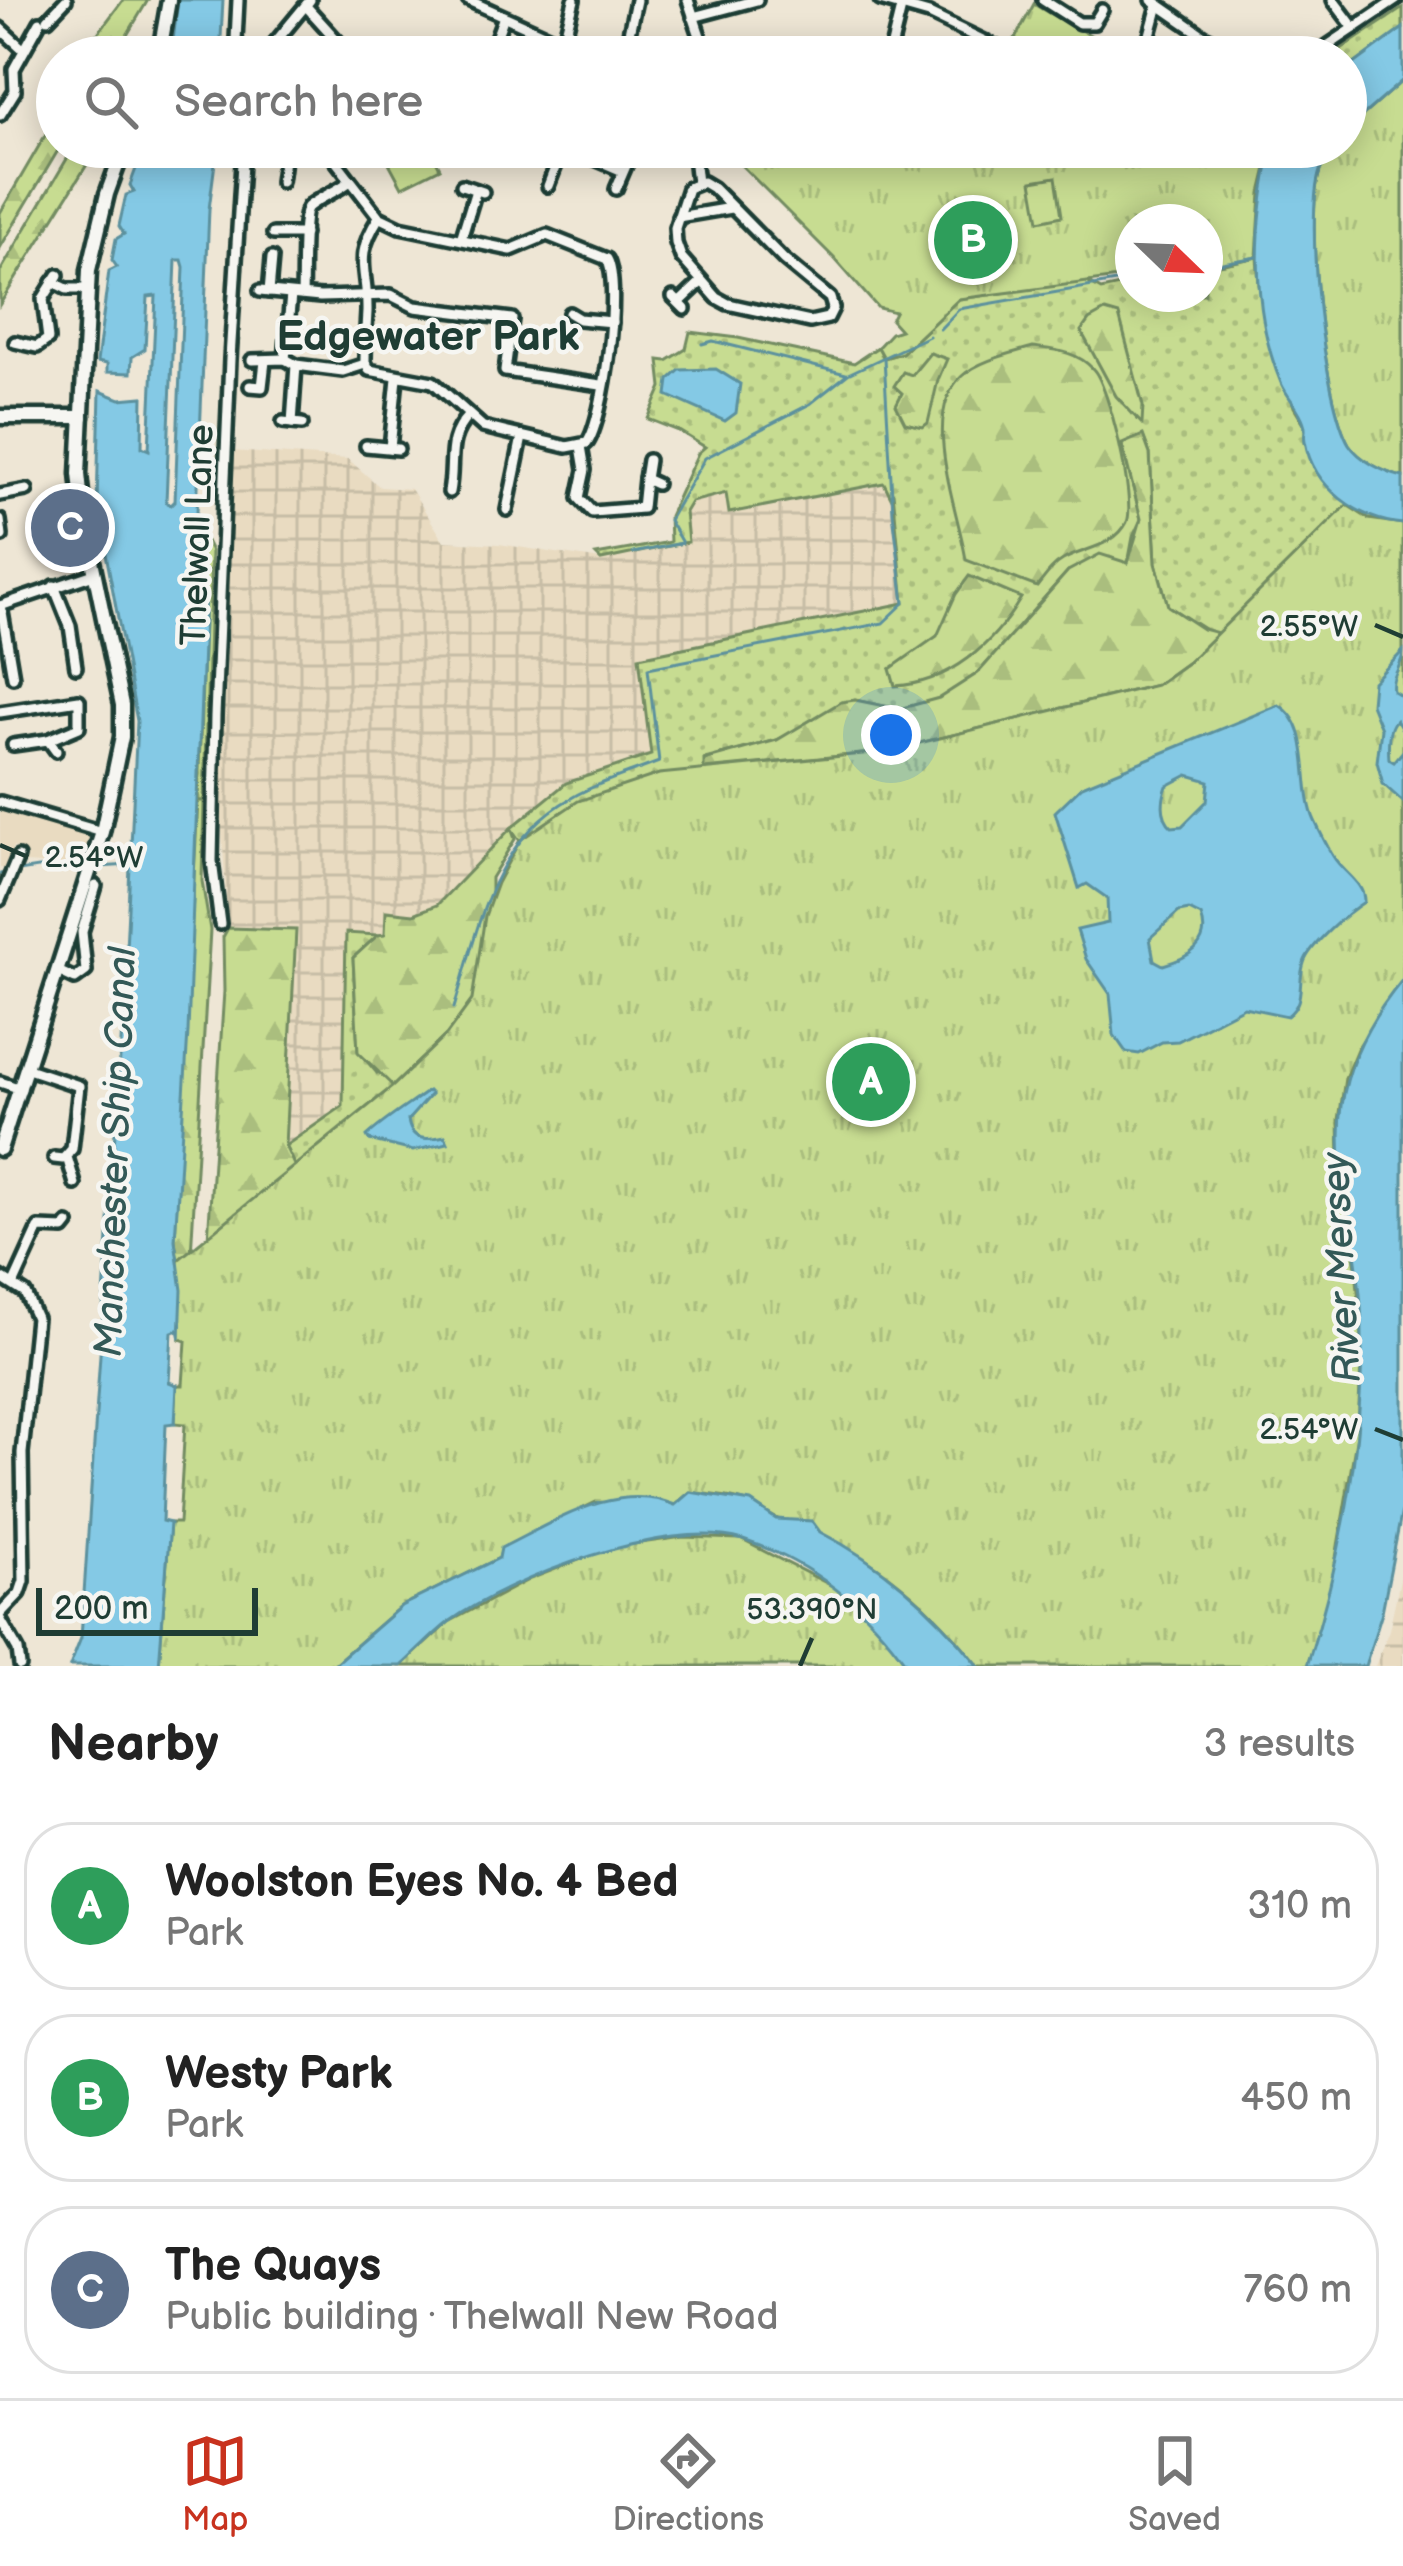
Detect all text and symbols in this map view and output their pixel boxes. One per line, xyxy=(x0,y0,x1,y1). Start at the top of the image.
search box xyxy=(36,36,1367,168)
icon: search xyxy=(78,69,144,135)
text: Search here xyxy=(174,75,423,130)
pin: B xyxy=(934,195,1012,285)
north arrow xyxy=(1115,204,1223,312)
district label: Edgewater Park xyxy=(276,312,580,363)
street label: Thelwall Lane xyxy=(173,424,224,647)
pin: C xyxy=(31,483,109,573)
text: 2.55°W xyxy=(1260,609,1358,645)
your location xyxy=(861,705,921,765)
text: 2.54°W xyxy=(45,840,144,876)
water label: Manchester Ship Canal xyxy=(86,945,147,1358)
pin: A xyxy=(832,1037,910,1127)
water label: River Mersey xyxy=(1313,1150,1372,1384)
text: 2.54°W xyxy=(1260,1412,1359,1448)
scale bar xyxy=(36,1582,258,1635)
text: 200 m xyxy=(54,1589,148,1629)
text: 53.390°N xyxy=(746,1592,878,1628)
text: Nearby xyxy=(48,1714,219,1775)
text: 3 results xyxy=(1203,1721,1355,1768)
text: Woolston Eyes No. 4 Bed xyxy=(165,1855,678,1910)
text: A xyxy=(78,1883,102,1930)
text: 310 m xyxy=(1247,1883,1352,1930)
text: Park xyxy=(165,1910,243,1957)
text: Westy Park xyxy=(165,2047,392,2102)
text: B xyxy=(76,2075,104,2122)
text: 450 m xyxy=(1240,2075,1352,2122)
text: Park xyxy=(165,2102,243,2149)
text: The Quays xyxy=(165,2239,381,2294)
text: C xyxy=(76,2267,104,2314)
text: 760 m xyxy=(1243,2267,1352,2314)
text: Public building · Thelwall New Road xyxy=(165,2294,779,2341)
tab: Map xyxy=(182,2428,248,2540)
tab: Directions xyxy=(613,2428,764,2540)
tab: Saved xyxy=(1128,2428,1221,2540)

